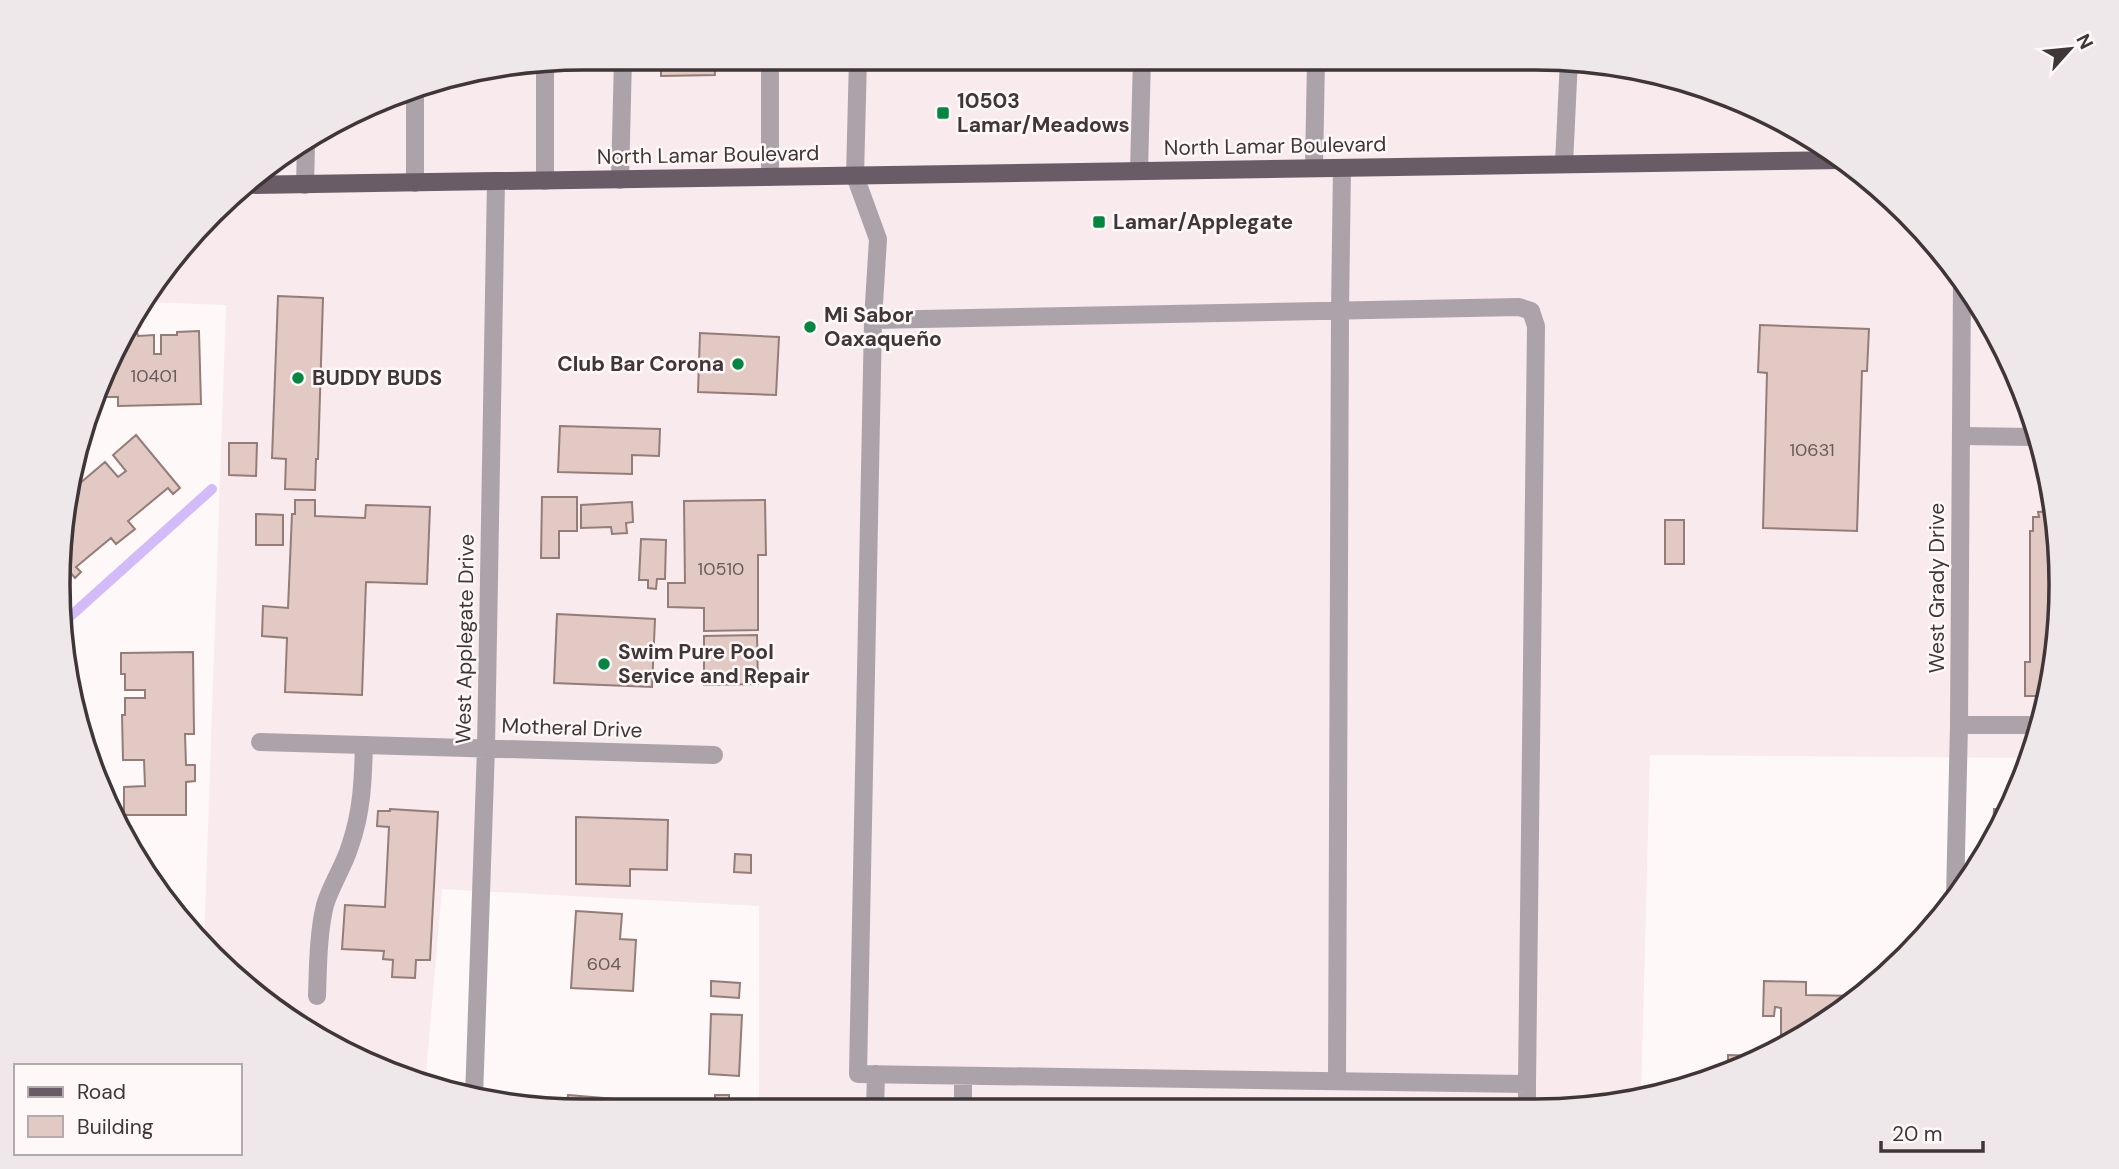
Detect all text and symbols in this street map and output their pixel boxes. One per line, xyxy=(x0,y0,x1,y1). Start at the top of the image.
north arrow xyxy=(2035,14,2105,84)
text: N xyxy=(2070,30,2099,53)
place label: 10503 Lamar/Meadows xyxy=(957,87,1130,139)
marker: 10503 Lamar/Meadows xyxy=(935,105,951,121)
street label: North Lamar Boulevard xyxy=(1164,130,1386,162)
street label: North Lamar Boulevard xyxy=(597,139,819,171)
place label: Lamar/Applegate xyxy=(1113,208,1293,236)
marker: Lamar/Applegate xyxy=(1091,214,1107,230)
place label: Mi Sabor Oaxaqueño xyxy=(824,301,942,353)
marker: Mi Sabor Oaxaqueño xyxy=(802,319,818,335)
place label: Club Bar Corona xyxy=(557,350,724,378)
marker: Club Bar Corona xyxy=(730,356,746,372)
house number: 10401 xyxy=(131,364,177,388)
place label: BUDDY BUDS xyxy=(312,364,442,392)
marker: BUDDY BUDS xyxy=(290,370,306,386)
house number: 10631 xyxy=(1789,438,1835,462)
street label: West Grady Drive xyxy=(1923,503,1951,673)
street label: West Applegate Drive xyxy=(449,534,481,744)
house number: 10510 xyxy=(698,557,744,581)
place label: Swim Pure Pool Service and Repair xyxy=(618,638,810,690)
marker: Swim Pure Pool Service and Repair xyxy=(596,656,612,672)
street label: Motheral Drive xyxy=(501,712,643,744)
house number: 604 xyxy=(587,952,621,976)
legend xyxy=(14,1064,242,1155)
text: Road xyxy=(77,1078,126,1106)
scale bar xyxy=(1881,1110,1982,1154)
text: Building xyxy=(77,1113,154,1141)
text: 20 m xyxy=(1892,1120,1943,1148)

